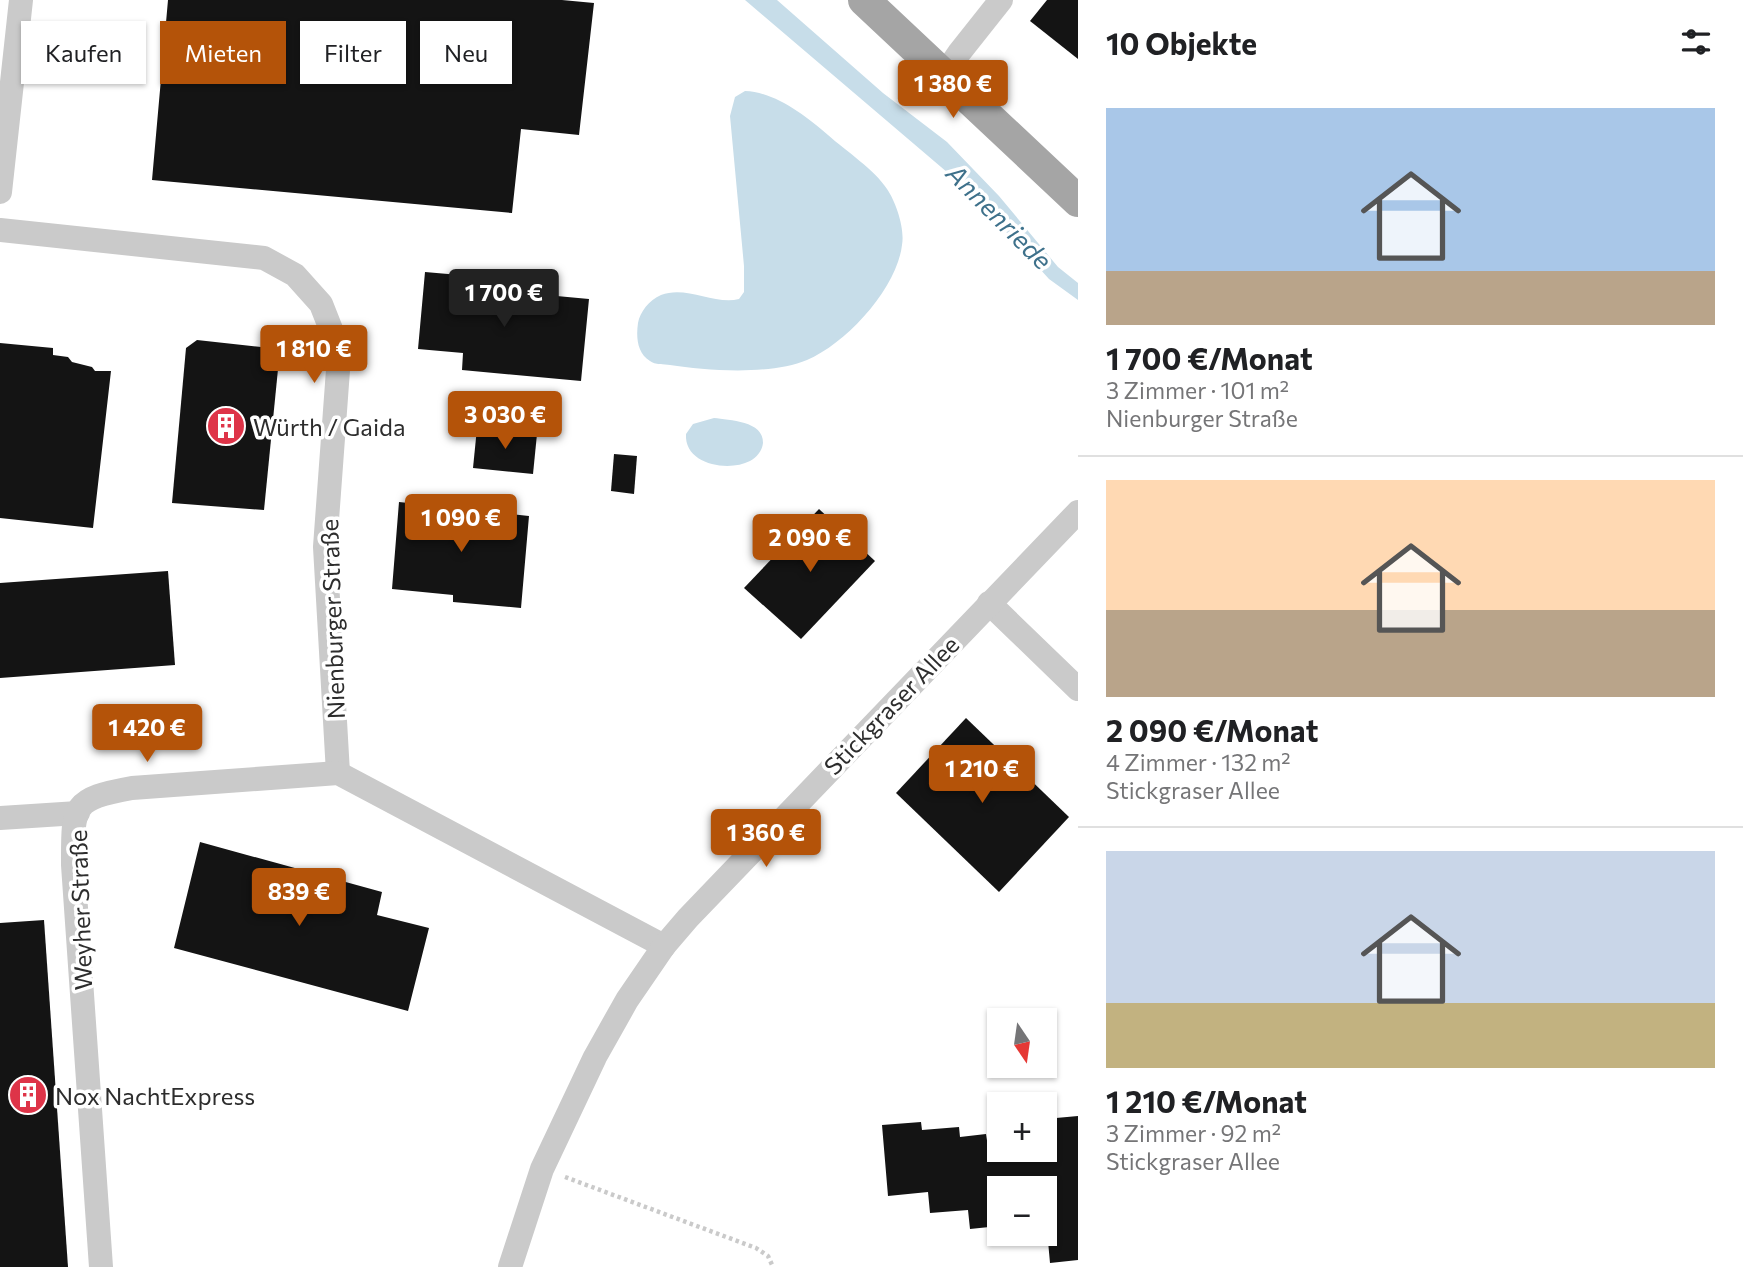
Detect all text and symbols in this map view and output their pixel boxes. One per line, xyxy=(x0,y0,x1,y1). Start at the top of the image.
chip: Kaufen xyxy=(21,21,146,84)
chip: Mieten xyxy=(160,21,286,84)
chip: Filter xyxy=(300,21,406,84)
chip: Neu xyxy=(420,21,512,84)
icon: filters xyxy=(1677,23,1715,61)
text: 10 Objekte xyxy=(1106,24,1257,61)
pin: 1 380 € xyxy=(888,60,1018,120)
text: 1 380 € xyxy=(914,69,992,97)
icon: home xyxy=(1348,153,1474,279)
water label: Annenriede xyxy=(940,156,1059,275)
pin: 1 700 € xyxy=(439,270,569,329)
text: 1 700 € xyxy=(465,278,543,306)
pin: 1 810 € xyxy=(249,326,379,385)
text: 1 810 € xyxy=(276,334,352,362)
text: 1 700 €/Monat xyxy=(1106,339,1313,376)
text: 3 Zimmer · 101 m² xyxy=(1106,376,1289,404)
pin: 3 030 € xyxy=(440,392,570,451)
text: 3 030 € xyxy=(464,400,546,428)
text: Nienburger Straße xyxy=(1106,404,1298,432)
building icon: Würth / Gaida xyxy=(205,405,247,447)
place label: Würth / Gaida xyxy=(253,412,405,441)
pin: 1 090 € xyxy=(396,494,526,554)
text: 1 090 € xyxy=(421,503,501,531)
pin: 2 090 € xyxy=(745,514,875,574)
street label: Nienburger Straße xyxy=(314,518,350,720)
text: 2 090 € xyxy=(769,523,851,551)
icon: home xyxy=(1348,525,1474,651)
street label: Stickgraser Allee xyxy=(818,630,964,780)
pin: 1 420 € xyxy=(82,704,212,764)
text: 2 090 €/Monat xyxy=(1106,711,1318,748)
text: 1 420 € xyxy=(108,713,186,741)
pin: 1 210 € xyxy=(917,746,1047,805)
text: 4 Zimmer · 132 m² xyxy=(1106,748,1291,776)
text: 1 210 € xyxy=(945,754,1019,782)
text: Stickgraser Allee xyxy=(1106,776,1280,804)
pin: 1 360 € xyxy=(701,810,831,869)
text: 1 360 € xyxy=(727,818,805,846)
street label: Weyher Straße xyxy=(63,829,97,991)
pin: 839 € xyxy=(250,869,348,928)
text: 839 € xyxy=(268,877,330,905)
icon: home xyxy=(1348,896,1474,1022)
north arrow xyxy=(987,1008,1057,1078)
map controls xyxy=(987,1008,1057,1246)
building icon: Nox NachtExpress xyxy=(7,1074,49,1116)
place label: Nox NachtExpress xyxy=(55,1081,255,1110)
text: 1 210 €/Monat xyxy=(1106,1082,1307,1119)
button: + xyxy=(987,1092,1057,1162)
text: 3 Zimmer · 92 m² xyxy=(1106,1119,1281,1147)
text: Stickgraser Allee xyxy=(1106,1147,1280,1175)
button: − xyxy=(987,1176,1057,1246)

